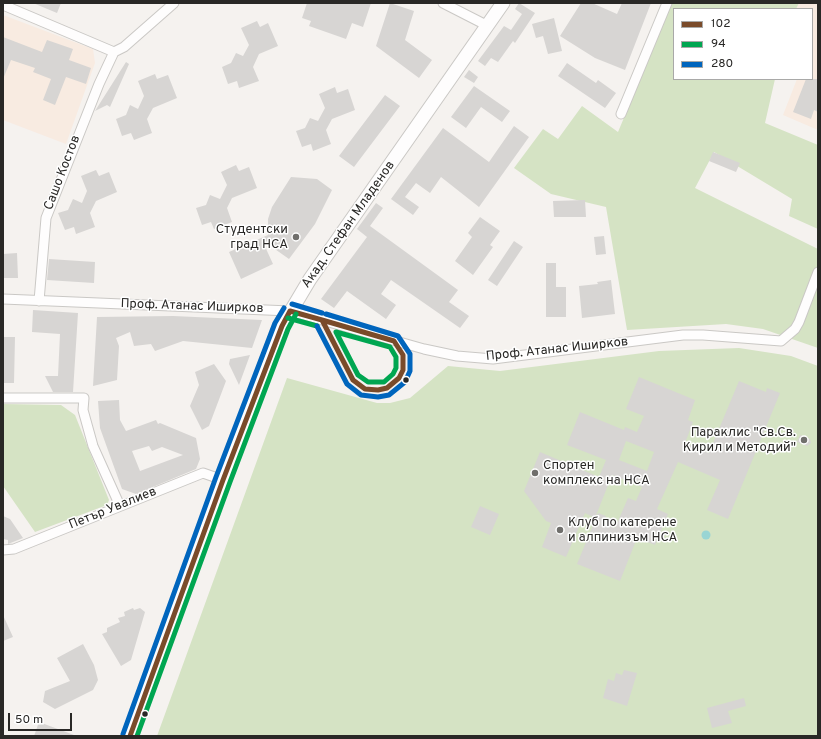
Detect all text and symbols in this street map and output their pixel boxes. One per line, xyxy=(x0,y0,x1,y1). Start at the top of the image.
legend xyxy=(673,8,813,80)
text: 102 xyxy=(711,16,731,32)
text: 94 xyxy=(711,36,726,52)
text: 280 xyxy=(711,56,733,72)
street label: Сашо Костов xyxy=(42,133,84,213)
street label: Акад. Стефан Младенов xyxy=(299,158,399,292)
place label: Студентски град НСА xyxy=(216,222,288,253)
marker: Студентски град НСА xyxy=(291,232,301,242)
street label: Проф. Атанас Иширков xyxy=(120,297,264,317)
street label: Проф. Атанас Иширков xyxy=(485,335,629,365)
unlabelled marker xyxy=(401,375,411,385)
place label: Параклис "Св.Св. Кирил и Методий" xyxy=(683,425,796,456)
marker: Параклис "Св.Св. Кирил и Методий" xyxy=(799,435,809,445)
place label: Спортен комплекс на НСА xyxy=(543,458,650,489)
marker: Спортен комплекс на НСА xyxy=(530,468,540,478)
street label: Петър Увалиев xyxy=(67,484,159,534)
place label: Клуб по катерене и алпинизъм НСА xyxy=(568,515,677,546)
marker: Клуб по катерене и алпинизъм НСА xyxy=(555,525,565,535)
scale bar xyxy=(10,705,74,731)
unlabelled marker xyxy=(140,709,150,719)
text: 50 m xyxy=(15,712,43,728)

